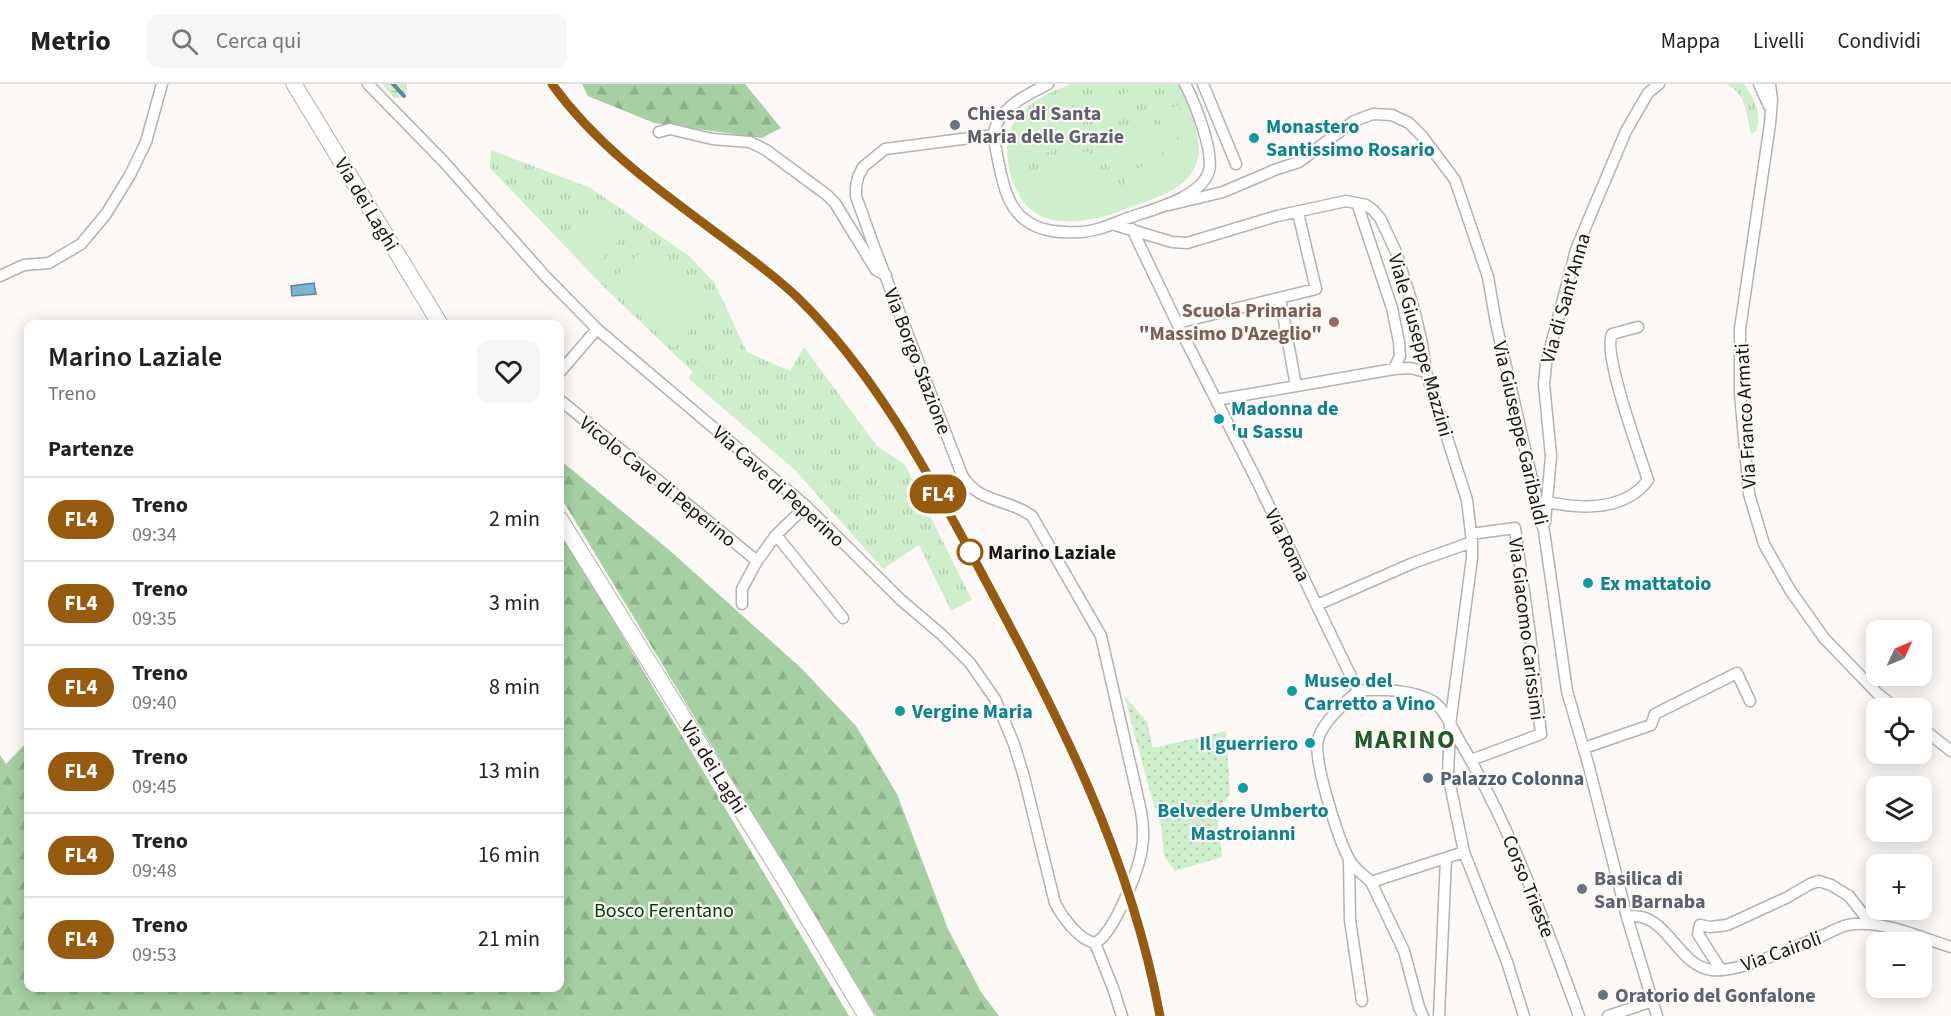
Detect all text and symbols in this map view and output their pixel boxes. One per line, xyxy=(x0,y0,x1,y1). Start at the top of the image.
search box xyxy=(147,14,567,68)
text: Metrio xyxy=(30,21,111,61)
icon: search xyxy=(168,25,201,58)
text: Cerca qui xyxy=(216,25,301,57)
text: Mappa xyxy=(1661,26,1720,56)
text: Livelli xyxy=(1753,26,1805,56)
text: Condividi xyxy=(1838,26,1921,56)
place label: Chiesa di Santa Maria delle Grazie xyxy=(967,100,1124,151)
place label: Monastero Santissimo Rosario xyxy=(1266,113,1435,164)
marker: Chiesa di Santa Maria delle Grazie xyxy=(948,118,962,132)
marker: Monastero Santissimo Rosario xyxy=(1247,131,1261,145)
street label: Via dei Laghi xyxy=(327,152,405,257)
street label: Via di Sant'Anna xyxy=(1534,230,1598,367)
street label: Viale Giuseppe Mazzini xyxy=(1380,250,1460,440)
street label: Via Borgo Stazione xyxy=(876,284,958,439)
place label: Scuola Primaria "Massimo D'Azeglio" xyxy=(1139,297,1322,348)
marker: Scuola Primaria "Massimo D'Azeglio" xyxy=(1327,315,1341,329)
text: Marino Laziale xyxy=(48,337,222,377)
street label: Via Giuseppe Garibaldi xyxy=(1485,338,1555,528)
button: heart xyxy=(477,340,540,403)
street label: Via Franco Armati xyxy=(1728,342,1764,489)
text: Treno xyxy=(48,380,96,408)
place label: Madonna de 'u Sassu xyxy=(1231,395,1339,446)
street label: Vicolo Cave di Peperino xyxy=(573,410,742,554)
marker: Madonna de 'u Sassu xyxy=(1212,412,1226,426)
street label: Via Cave di Peperino xyxy=(706,420,851,554)
text: Partenze xyxy=(48,433,134,465)
line badge: FL4 xyxy=(904,474,972,514)
text: FL4 xyxy=(922,479,954,509)
text: Treno xyxy=(132,489,188,521)
text: 2 min xyxy=(489,503,540,535)
text: FL4 xyxy=(65,504,97,534)
street label: Via Roma xyxy=(1257,504,1317,587)
text: 09:34 xyxy=(132,521,177,549)
street label: Via Giacomo Carissimi xyxy=(1501,536,1551,722)
marker: Marino Laziale xyxy=(957,539,983,565)
place label: Marino Laziale xyxy=(988,539,1116,567)
place label: Ex mattatoio xyxy=(1600,570,1711,598)
text: Treno xyxy=(132,573,188,605)
marker: Ex mattatoio xyxy=(1581,576,1595,590)
text: 3 min xyxy=(489,587,540,619)
text: FL4 xyxy=(65,588,97,618)
text: 09:35 xyxy=(132,605,177,633)
north arrow xyxy=(1866,620,1932,686)
map controls xyxy=(1866,620,1932,998)
text: Treno xyxy=(132,657,188,689)
place label: Museo del Carretto a Vino xyxy=(1304,667,1435,718)
text: 8 min xyxy=(489,671,540,703)
text: FL4 xyxy=(65,672,97,702)
marker: Museo del Carretto a Vino xyxy=(1285,684,1299,698)
text: 09:40 xyxy=(132,689,177,717)
place label: Vergine Maria xyxy=(911,698,1033,726)
button: locate xyxy=(1866,698,1932,764)
marker: Vergine Maria xyxy=(893,704,907,718)
street label: Via dei Laghi xyxy=(673,716,753,819)
district label: MARINO xyxy=(1354,721,1456,758)
place label: Il guerriero xyxy=(1199,730,1298,758)
marker: Il guerriero xyxy=(1303,736,1317,750)
text: Treno xyxy=(132,741,188,773)
text: 13 min xyxy=(478,755,540,787)
text: FL4 xyxy=(65,756,97,786)
place label: Palazzo Colonna xyxy=(1440,765,1584,793)
marker: Palazzo Colonna xyxy=(1421,771,1435,785)
text: 09:45 xyxy=(132,773,177,801)
button: layers xyxy=(1866,776,1932,842)
marker: Belvedere Umberto Mastroianni xyxy=(1236,781,1250,795)
place label: Belvedere Umberto Mastroianni xyxy=(1157,797,1329,848)
text: Treno xyxy=(132,825,188,857)
street label: Corso Trieste xyxy=(1495,831,1561,942)
text: 16 min xyxy=(478,839,540,871)
text: FL4 xyxy=(65,840,97,870)
button: + xyxy=(1866,854,1932,920)
text: 09:48 xyxy=(132,857,177,885)
place label: Basilica di San Barnaba xyxy=(1594,865,1705,916)
marker: Basilica di San Barnaba xyxy=(1575,882,1589,896)
park label: Bosco Ferentano xyxy=(594,897,734,925)
text: Treno xyxy=(132,909,188,941)
text: 21 min xyxy=(478,923,540,955)
text: FL4 xyxy=(65,924,97,954)
street label: Via Cairoli xyxy=(1737,925,1825,979)
button: − xyxy=(1866,932,1932,998)
text: 09:53 xyxy=(132,941,177,969)
place label: Oratorio del Gonfalone xyxy=(1615,982,1816,1010)
marker: Oratorio del Gonfalone xyxy=(1596,988,1610,1002)

